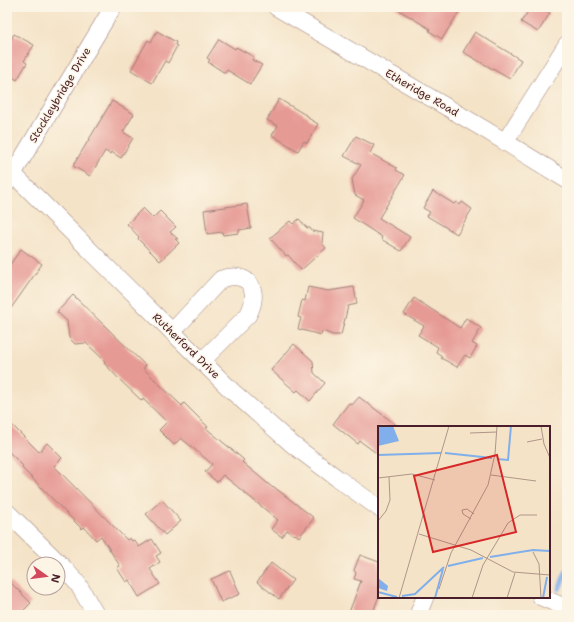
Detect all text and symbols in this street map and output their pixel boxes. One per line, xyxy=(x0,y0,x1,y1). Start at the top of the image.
street label: Stockleybridge Drive xyxy=(26,44,94,146)
street label: Etheridge Road xyxy=(382,66,462,120)
street label: Rutherford Drive xyxy=(149,310,223,382)
inset map xyxy=(378,426,550,598)
north arrow xyxy=(26,556,66,596)
text: N xyxy=(47,572,64,585)

